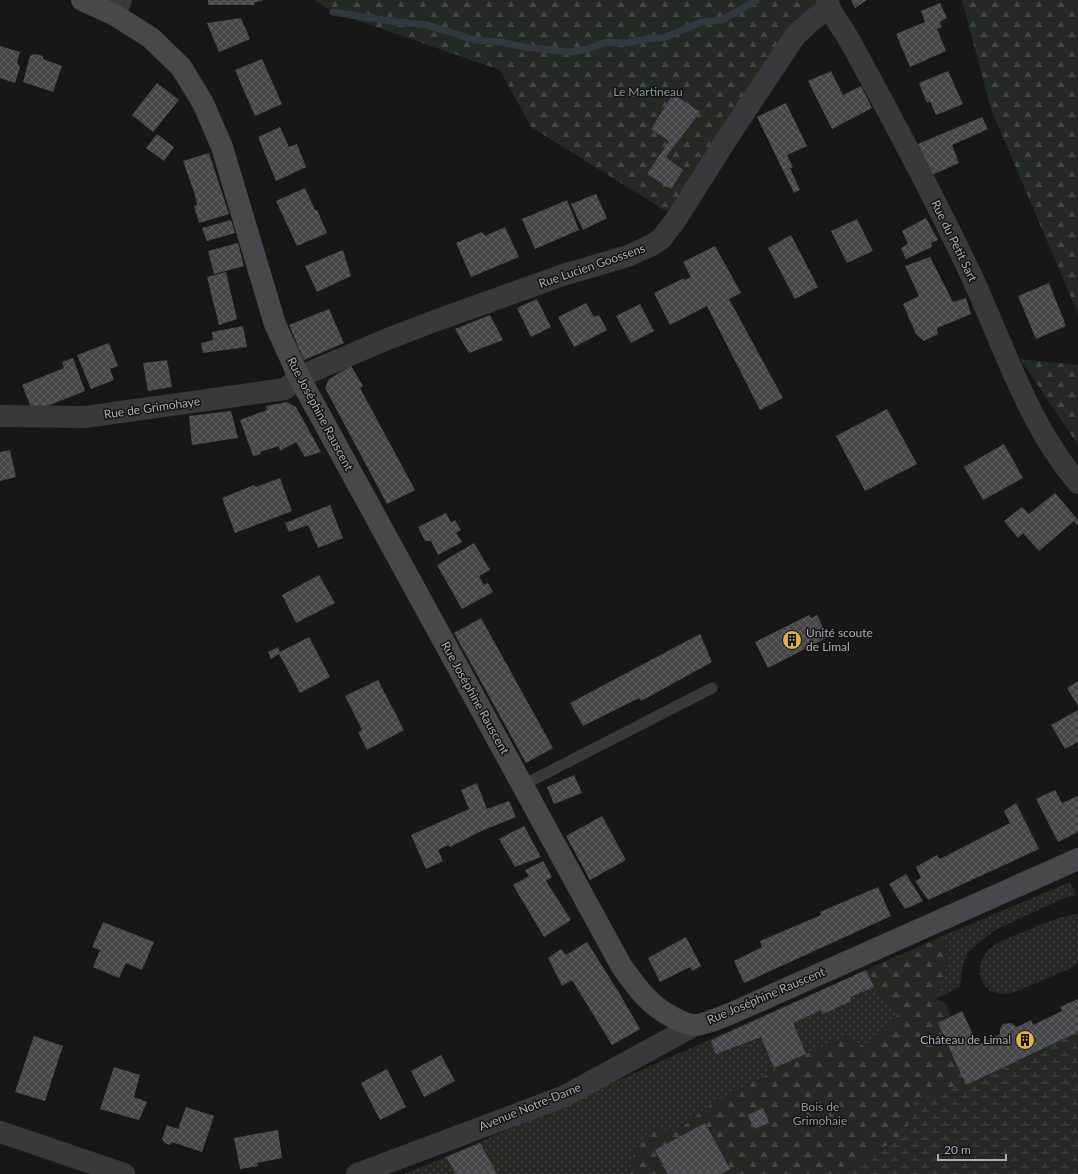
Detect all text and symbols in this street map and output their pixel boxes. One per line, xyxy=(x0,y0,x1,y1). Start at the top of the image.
park label: Le Martineau xyxy=(613,84,683,99)
street label: Rue du Petit Sart xyxy=(928,198,981,285)
street label: Rue Lucien Goossens xyxy=(537,240,647,291)
street label: Rue Joséphine Rauscent xyxy=(284,354,357,474)
street label: Rue de Grimohaye xyxy=(103,393,201,422)
place label: Unité scoute de Limal xyxy=(806,625,873,654)
building icon: Unité scoute de Limal xyxy=(781,629,803,651)
street label: Rue Joséphine Rauscent xyxy=(438,639,513,757)
street label: Rue Joséphine Rauscent xyxy=(705,964,828,1027)
building icon: Château de Limal xyxy=(1014,1029,1036,1051)
place label: Château de Limal xyxy=(920,1032,1011,1047)
street label: Avenue Notre-Dame xyxy=(477,1079,583,1134)
park label: Bois de Grimohaie xyxy=(793,1099,847,1128)
scale bar xyxy=(938,1136,1006,1162)
text: 20 m xyxy=(944,1142,971,1157)

